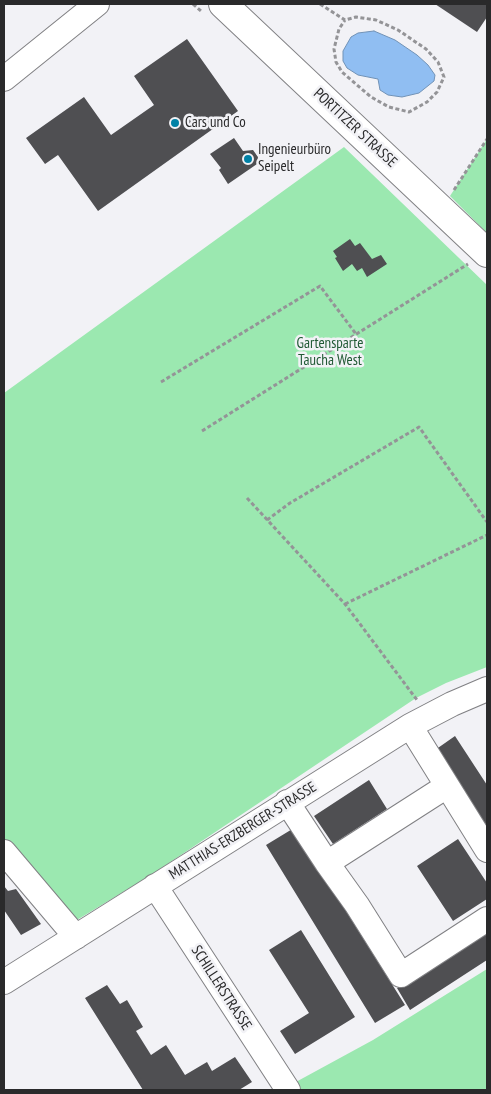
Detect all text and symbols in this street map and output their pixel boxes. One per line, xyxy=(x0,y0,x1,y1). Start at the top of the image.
street label: PORTITZER STRASSE xyxy=(310,85,400,171)
place label: Cars und Co xyxy=(185,114,246,132)
marker: Cars und Co xyxy=(169,117,181,129)
place label: Ingenieurbüro Seipelt xyxy=(258,141,331,176)
marker: Ingenieurbüro Seipelt xyxy=(242,153,254,165)
park label: Gartensparte Taucha West xyxy=(297,335,363,370)
street label: MATTHIAS-ERZBERGER-STRASSE xyxy=(166,778,320,884)
street label: SCHILLERSTRASSE xyxy=(187,942,255,1034)

